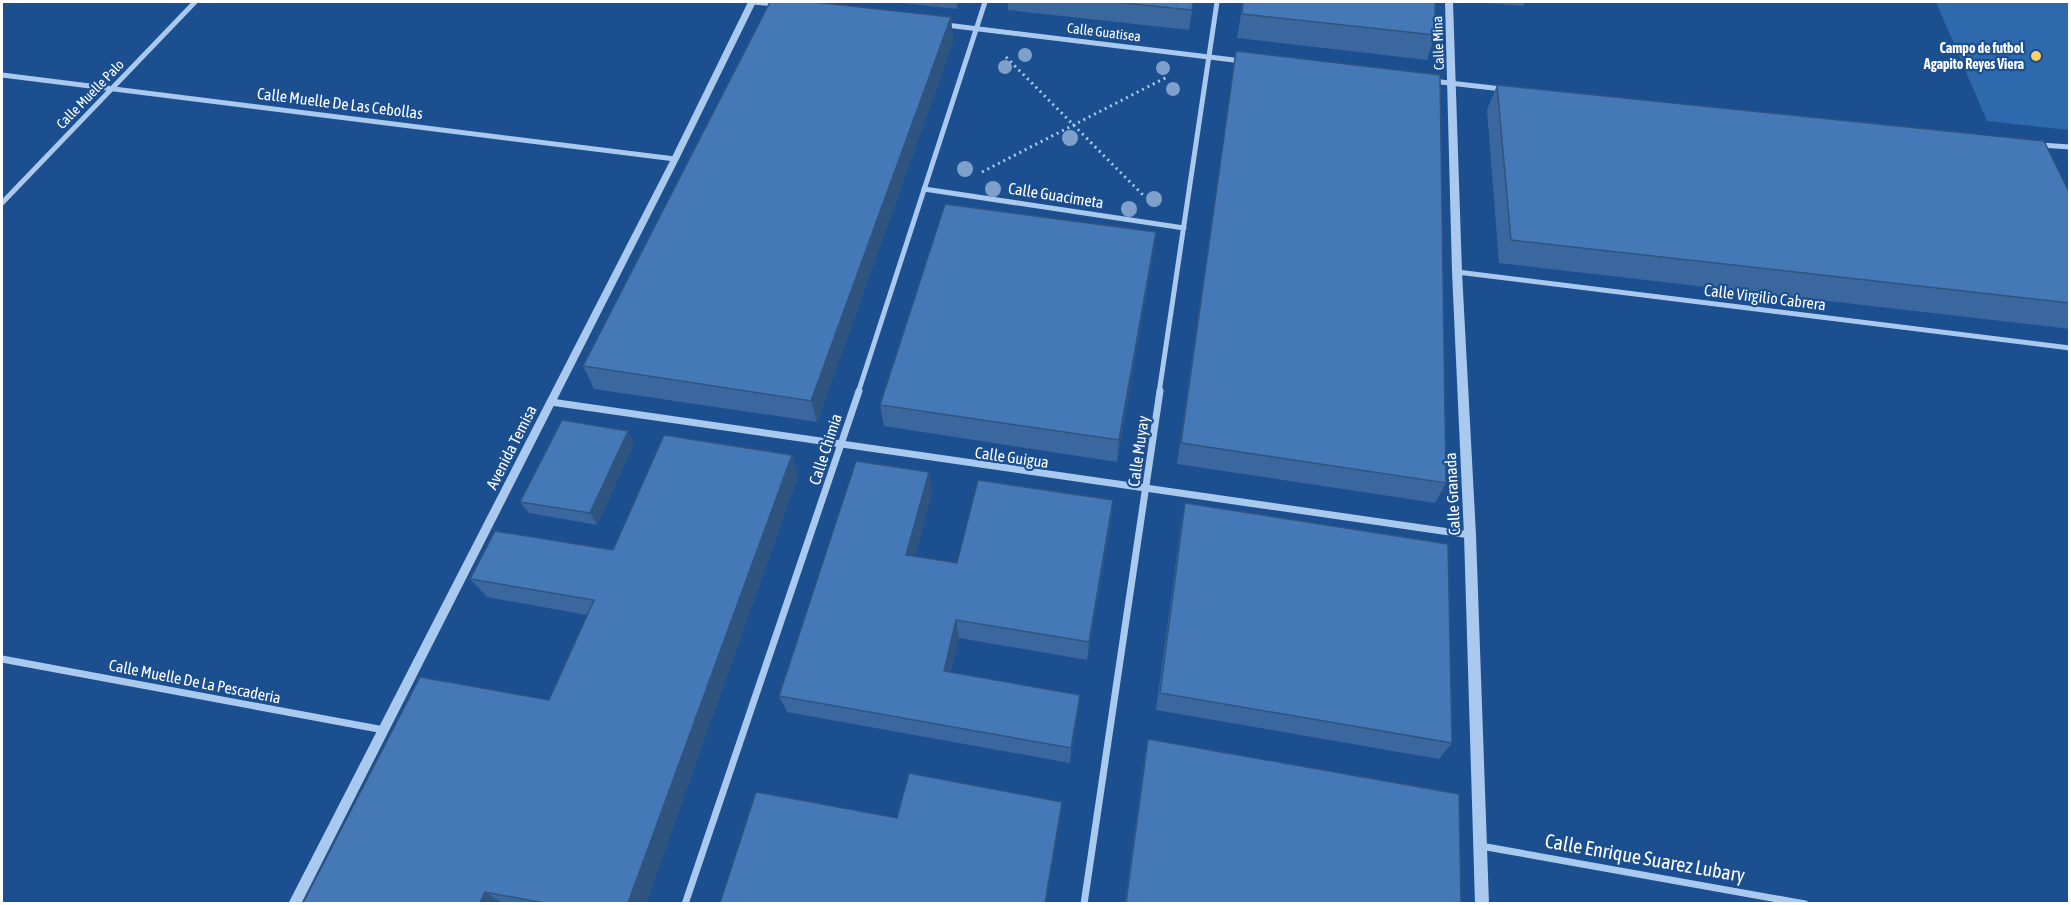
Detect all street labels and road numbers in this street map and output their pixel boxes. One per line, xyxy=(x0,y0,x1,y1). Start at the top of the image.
street label: Calle Mina xyxy=(1429,16,1447,70)
street label: Calle Guatisea xyxy=(1066,20,1142,44)
street label: Calle Muelle Palo xyxy=(53,56,127,132)
street label: Calle Muelle De Las Cebollas xyxy=(256,84,424,122)
street label: Calle Guacimeta xyxy=(1007,179,1105,211)
street label: Calle Virgilio Cabrera xyxy=(1703,281,1827,314)
street label: Avenida Temisa xyxy=(482,402,540,492)
street label: Calle Chimia xyxy=(805,411,845,487)
street label: Calle Muyay xyxy=(1124,414,1153,488)
street label: Calle Guigua xyxy=(974,443,1050,472)
street label: Calle Granada xyxy=(1441,452,1463,536)
street label: Calle Muelle De La Pescaderia xyxy=(107,655,283,707)
street label: Calle Enrique Suarez Lubary xyxy=(1543,829,1747,886)

